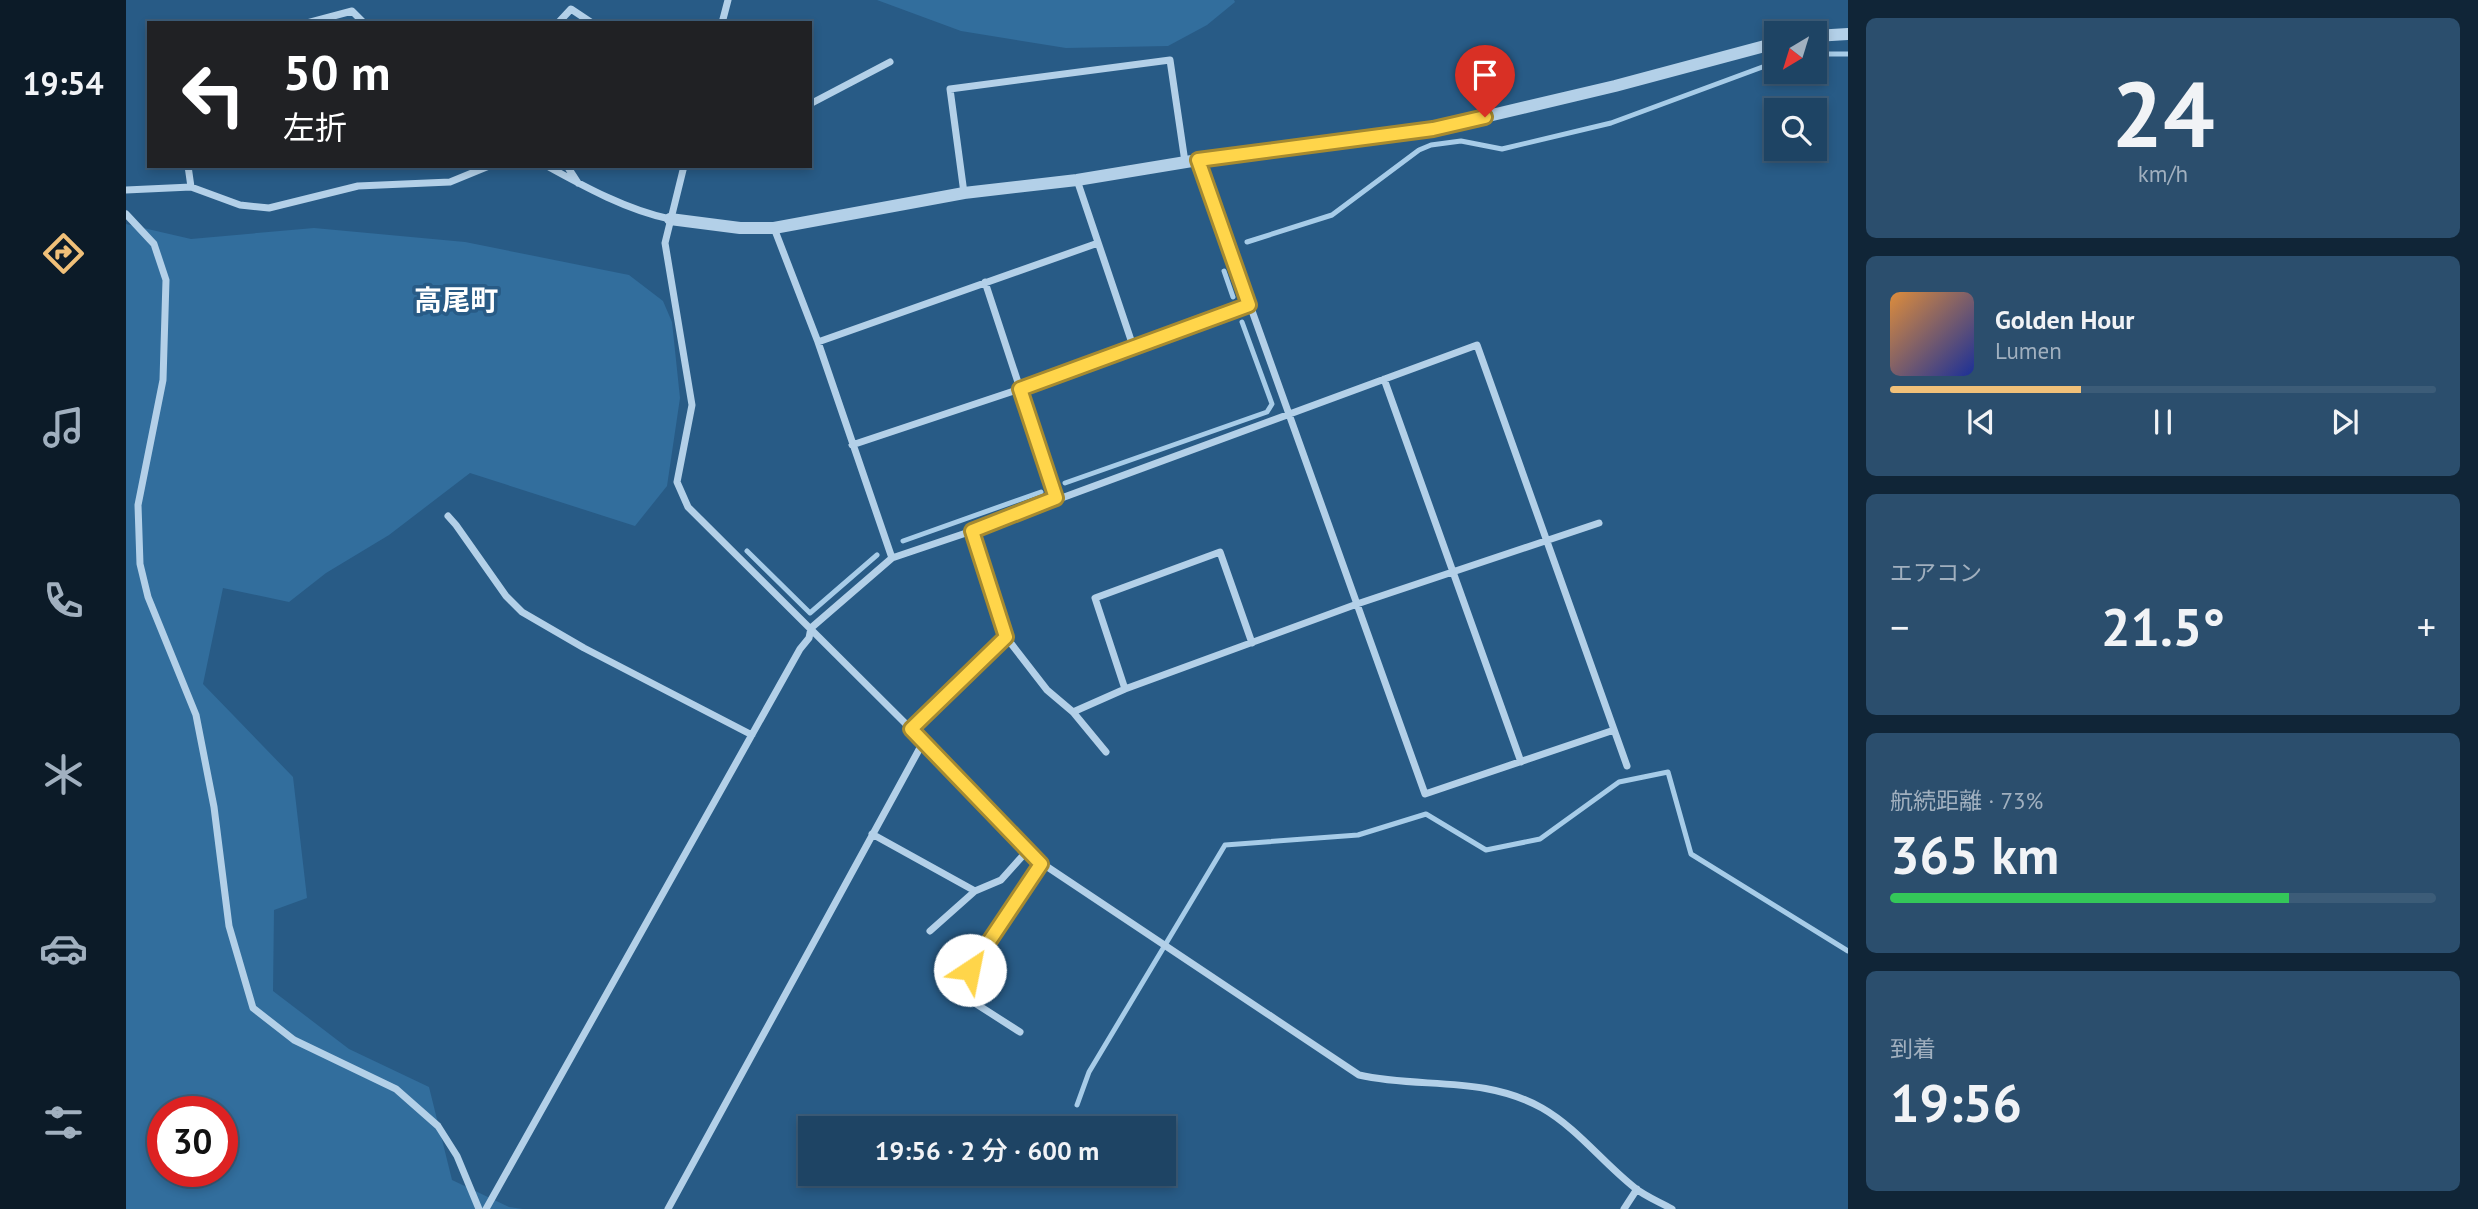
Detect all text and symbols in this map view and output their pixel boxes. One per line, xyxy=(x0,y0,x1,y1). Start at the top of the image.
north arrow xyxy=(1764,21,1827,84)
map controls xyxy=(1764,21,1827,161)
text: 50 m xyxy=(283,40,390,104)
pin xyxy=(1455,45,1515,117)
icon: left xyxy=(168,49,259,140)
text: 24 xyxy=(2111,54,2215,172)
icon: arrive xyxy=(1466,56,1504,94)
text: 19:54 xyxy=(22,62,104,104)
button: search xyxy=(1764,98,1827,161)
text: 左折 xyxy=(283,106,347,148)
text: km/h xyxy=(2138,159,2188,188)
icon: directions xyxy=(39,229,88,278)
district label: 高尾町 xyxy=(414,281,498,318)
text: Golden Hour xyxy=(1995,303,2134,336)
text: Lumen xyxy=(1995,336,2062,365)
icon: music xyxy=(39,403,88,452)
icon: previous xyxy=(1962,403,2000,441)
icon: pause xyxy=(2144,403,2182,441)
icon: next xyxy=(2326,403,2364,441)
text: エアコン xyxy=(1890,558,1982,587)
icon: phone xyxy=(39,576,88,625)
text: 21.5° xyxy=(2101,593,2225,660)
text: − xyxy=(1890,602,1909,651)
text: + xyxy=(2417,602,2436,651)
icon: climate xyxy=(39,750,88,799)
text: 航続距離 · 73% xyxy=(1890,786,2043,815)
text: 365 km xyxy=(1890,821,2059,888)
icon: car xyxy=(39,924,88,973)
position arrow xyxy=(933,933,1007,1007)
text: 到着 xyxy=(1890,1034,1936,1063)
text: 19:56 xyxy=(1890,1069,2022,1136)
speed limit sign: 30 xyxy=(147,1096,238,1187)
icon: filters xyxy=(39,1098,88,1147)
text: 19:56 · 2 分 · 600 m xyxy=(875,1134,1099,1167)

